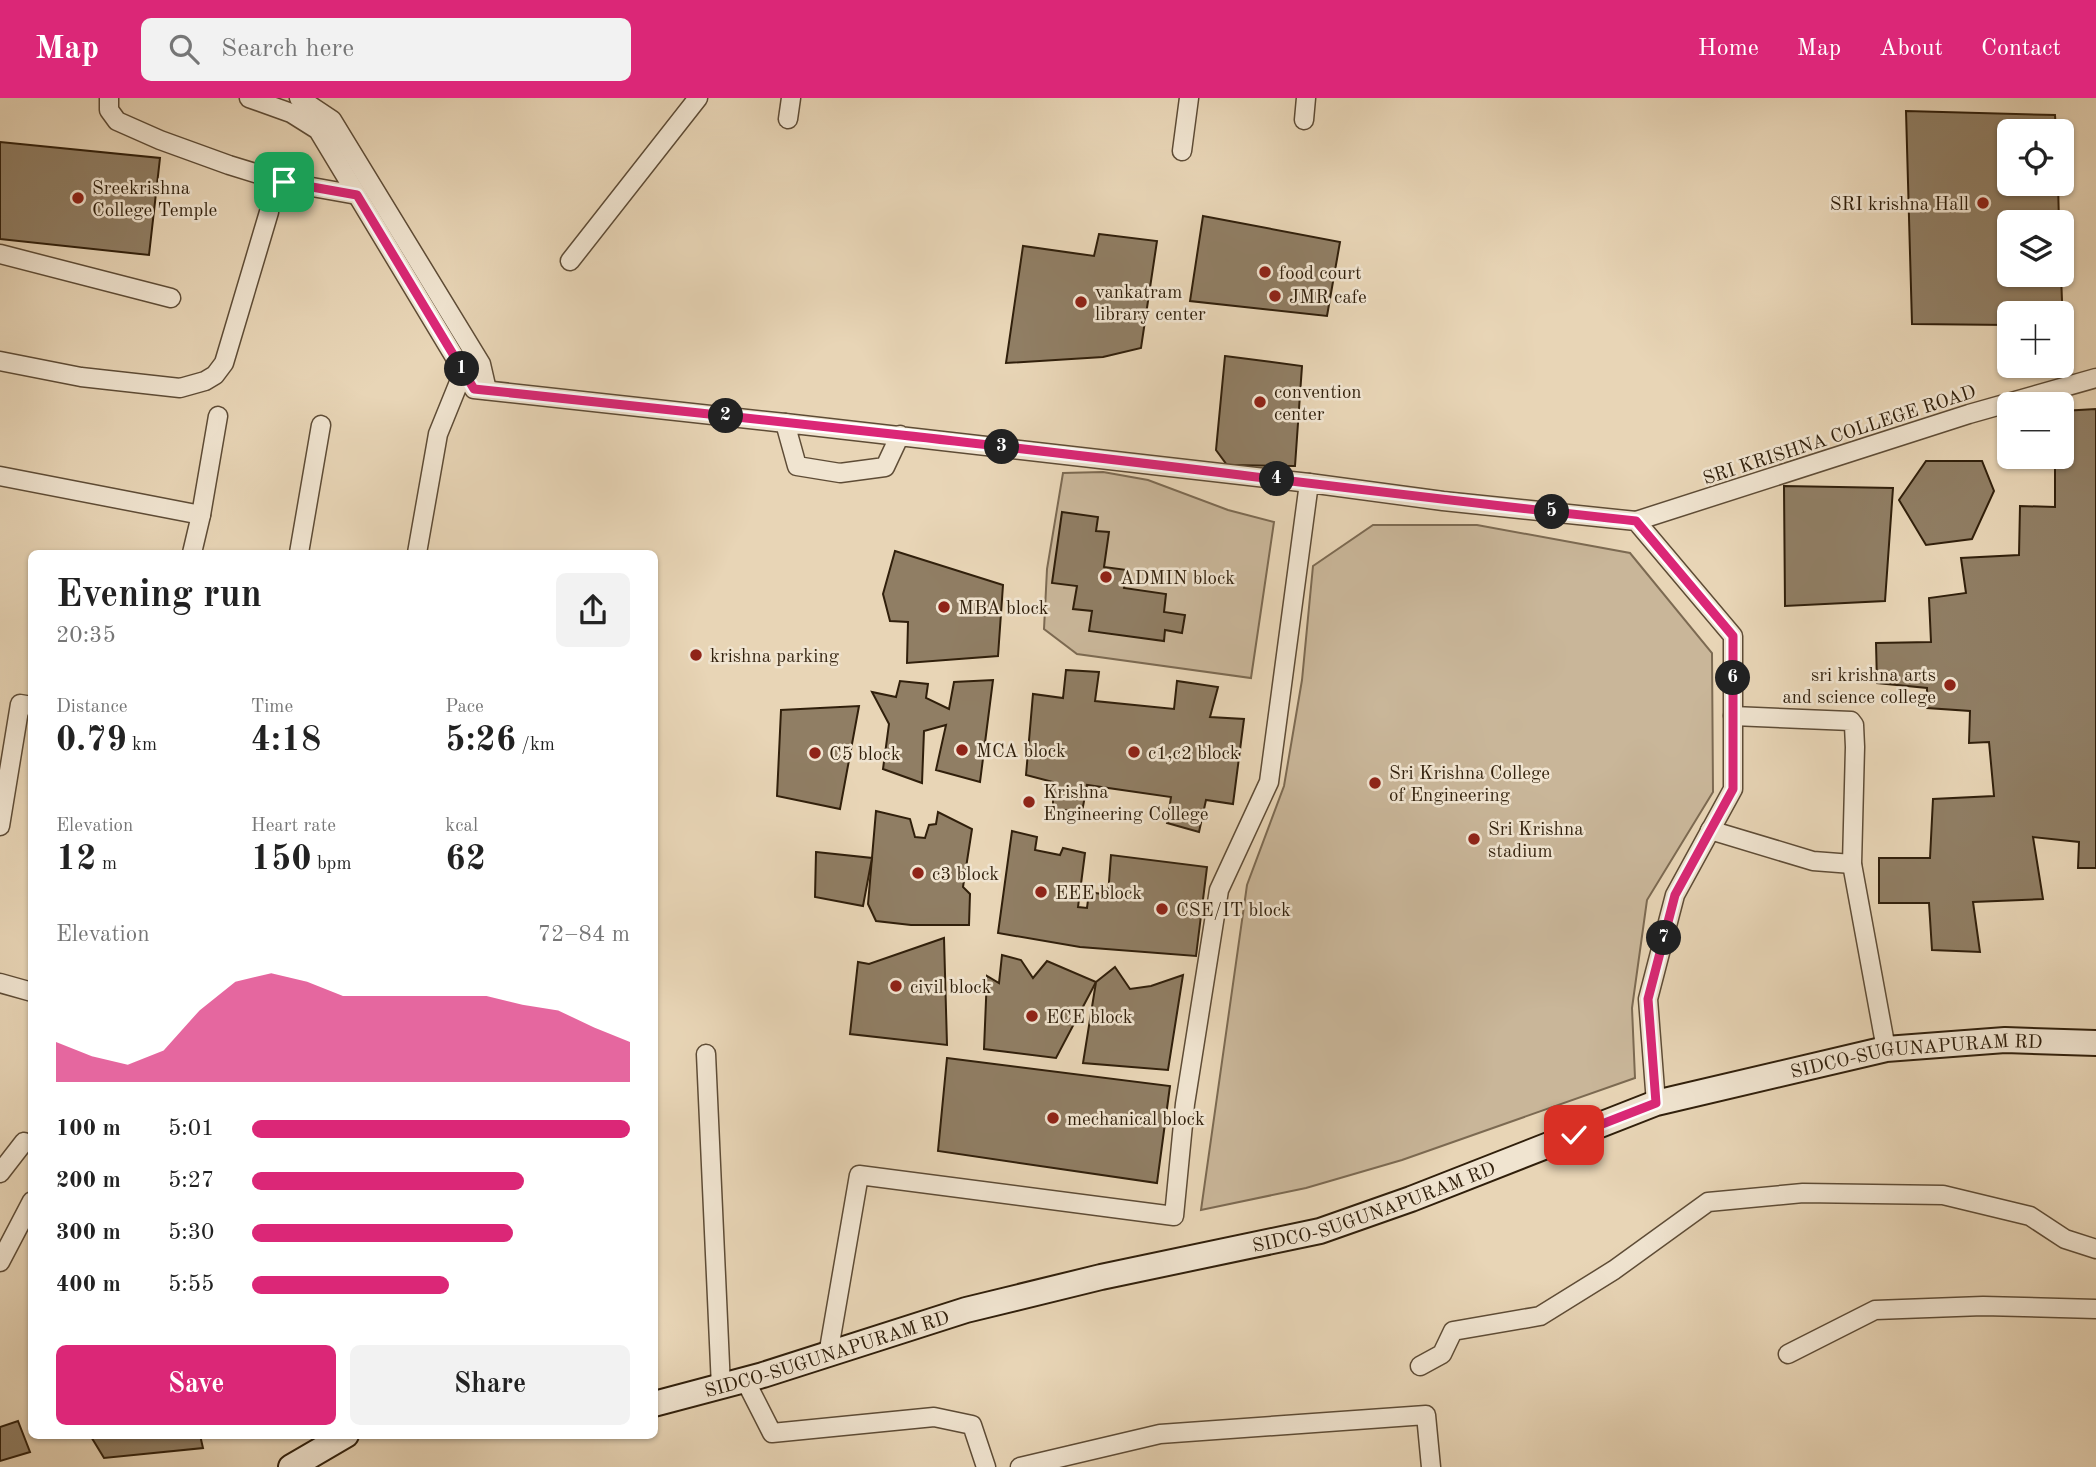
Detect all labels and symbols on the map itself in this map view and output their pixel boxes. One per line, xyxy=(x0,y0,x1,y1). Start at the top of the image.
pin xyxy=(254,152,314,212)
place label: Sreekrishna College Temple xyxy=(92,180,217,221)
marker: Sreekrishna College Temple xyxy=(70,190,86,206)
marker: SRI krishna Hall xyxy=(1975,195,1991,211)
place label: SRI krishna Hall xyxy=(1830,196,1969,215)
marker: food court xyxy=(1257,264,1273,280)
place label: food court xyxy=(1279,265,1362,284)
place label: vankatram library center xyxy=(1095,284,1206,325)
marker: JMR cafe xyxy=(1267,288,1283,304)
place label: JMR cafe xyxy=(1289,289,1367,308)
marker: vankatram library center xyxy=(1073,294,1089,310)
pin: 1 xyxy=(444,352,480,386)
street label: SRI KRISHNA COLLEGE ROAD xyxy=(1701,383,1979,490)
place label: convention center xyxy=(1274,384,1362,425)
marker: convention center xyxy=(1252,394,1268,410)
pin: 2 xyxy=(708,398,744,434)
pin: 3 xyxy=(984,430,1020,464)
pin: 4 xyxy=(1260,462,1294,496)
pin: 5 xyxy=(1534,494,1570,530)
marker: ADMIN block xyxy=(1098,569,1114,585)
place label: ADMIN block xyxy=(1120,570,1235,589)
marker: MBA block xyxy=(936,599,952,615)
place label: MBA block xyxy=(958,600,1049,619)
marker: krishna parking xyxy=(688,647,704,663)
place label: krishna parking xyxy=(710,648,840,667)
pin: 6 xyxy=(1716,660,1750,696)
place label: sri krishna arts and science college xyxy=(1782,667,1936,708)
marker: sri krishna arts and science college xyxy=(1942,677,1958,693)
marker: MCA block xyxy=(954,742,970,758)
place label: MCA block xyxy=(976,743,1066,762)
marker: c1,c2 block xyxy=(1126,744,1142,760)
marker: C5 block xyxy=(807,745,823,761)
place label: c1,c2 block xyxy=(1148,745,1240,764)
place label: C5 block xyxy=(829,746,901,765)
place label: Sri Krishna College of Engineering xyxy=(1389,765,1550,806)
marker: Sri Krishna College of Engineering xyxy=(1367,775,1383,791)
place label: Krishna Engineering College xyxy=(1043,784,1208,825)
marker: Krishna Engineering College xyxy=(1021,794,1037,810)
place label: Sri Krishna stadium xyxy=(1488,821,1584,862)
marker: Sri Krishna stadium xyxy=(1466,831,1482,847)
marker: c3 block xyxy=(910,865,926,881)
place label: c3 block xyxy=(932,866,999,885)
marker: EEE block xyxy=(1033,884,1049,900)
place label: EEE block xyxy=(1055,885,1142,904)
marker: CSE/IT block xyxy=(1154,901,1170,917)
place label: CSE/IT block xyxy=(1176,902,1291,921)
pin: 7 xyxy=(1646,920,1682,956)
marker: civil block xyxy=(888,978,904,994)
place label: civil block xyxy=(910,979,992,998)
marker: ECE block xyxy=(1024,1008,1040,1024)
place label: ECE block xyxy=(1046,1009,1133,1028)
street label: SIDCO-SUGUNAPURAM RD xyxy=(1789,1033,2043,1083)
pin xyxy=(1544,1105,1604,1165)
marker: mechanical block xyxy=(1045,1110,1061,1126)
place label: mechanical block xyxy=(1067,1111,1205,1130)
street label: SIDCO-SUGUNAPURAM RD xyxy=(1251,1160,1499,1257)
street label: SIDCO-SUGUNAPURAM RD xyxy=(703,1309,952,1402)

